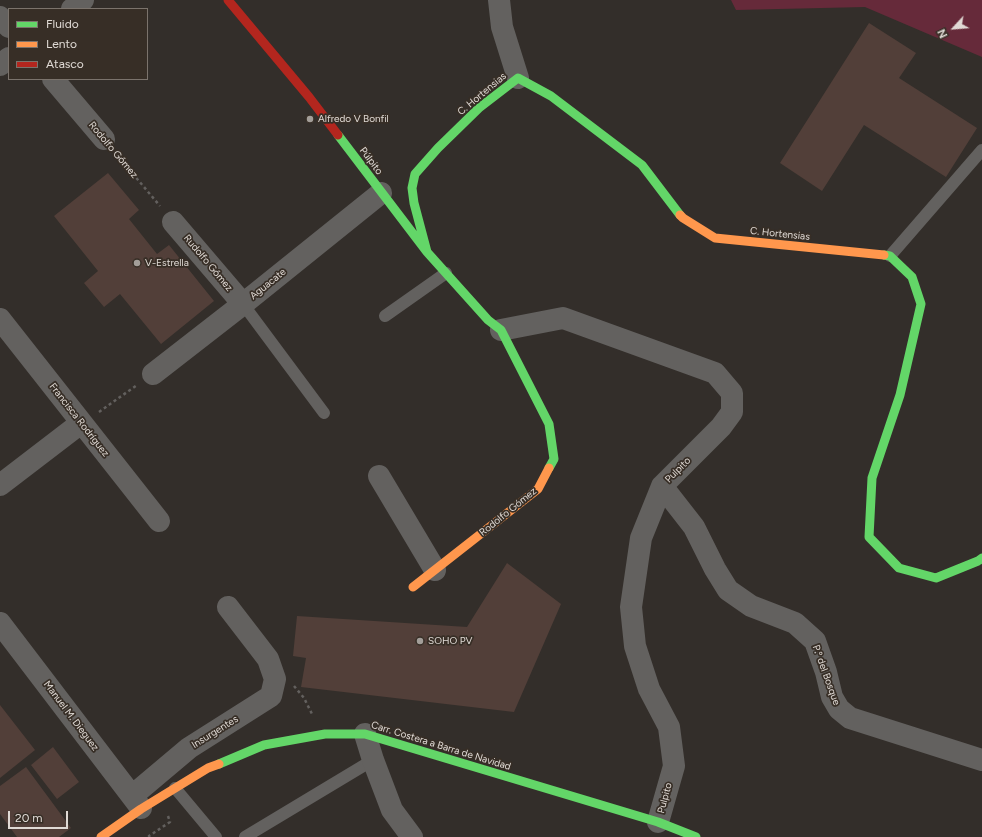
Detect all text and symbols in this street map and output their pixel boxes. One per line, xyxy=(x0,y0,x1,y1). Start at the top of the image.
legend xyxy=(8,8,148,80)
north arrow xyxy=(934,8,974,48)
text: Fluido xyxy=(46,17,79,31)
text: N xyxy=(935,27,950,40)
text: Lento xyxy=(46,37,77,51)
text: Atasco xyxy=(46,57,84,71)
street label: C. Hortensias xyxy=(455,70,509,118)
place label: Alfredo V Bonfil xyxy=(318,113,389,125)
marker: Alfredo V Bonfil xyxy=(305,114,315,124)
street label: Rodolfo Gómez xyxy=(86,119,140,181)
street label: Púlpito xyxy=(357,145,385,177)
street label: C. Hortensias xyxy=(750,225,810,243)
street label: Rudolfo Gómez xyxy=(181,232,235,294)
place label: V-Estrella xyxy=(145,257,189,269)
marker: V-Estrella xyxy=(132,258,142,268)
street label: Aguacate xyxy=(248,266,288,302)
street label: Francisca Rodríguez xyxy=(47,381,111,459)
street label: Pulpito xyxy=(663,455,693,485)
street label: Rodolfo Gómez xyxy=(477,485,539,539)
place label: SOHO PV xyxy=(428,635,472,647)
marker: SOHO PV xyxy=(415,636,425,646)
street label: P.º del Bosque xyxy=(810,643,842,707)
street label: Manuel M. Dieguez xyxy=(41,679,101,753)
street label: Insurgentes xyxy=(189,713,241,751)
street label: Carr. Costera a Barra de Navidad xyxy=(370,719,512,773)
street label: Pulpito xyxy=(655,781,675,815)
scale bar xyxy=(10,803,70,829)
text: 20 m xyxy=(15,811,43,825)

